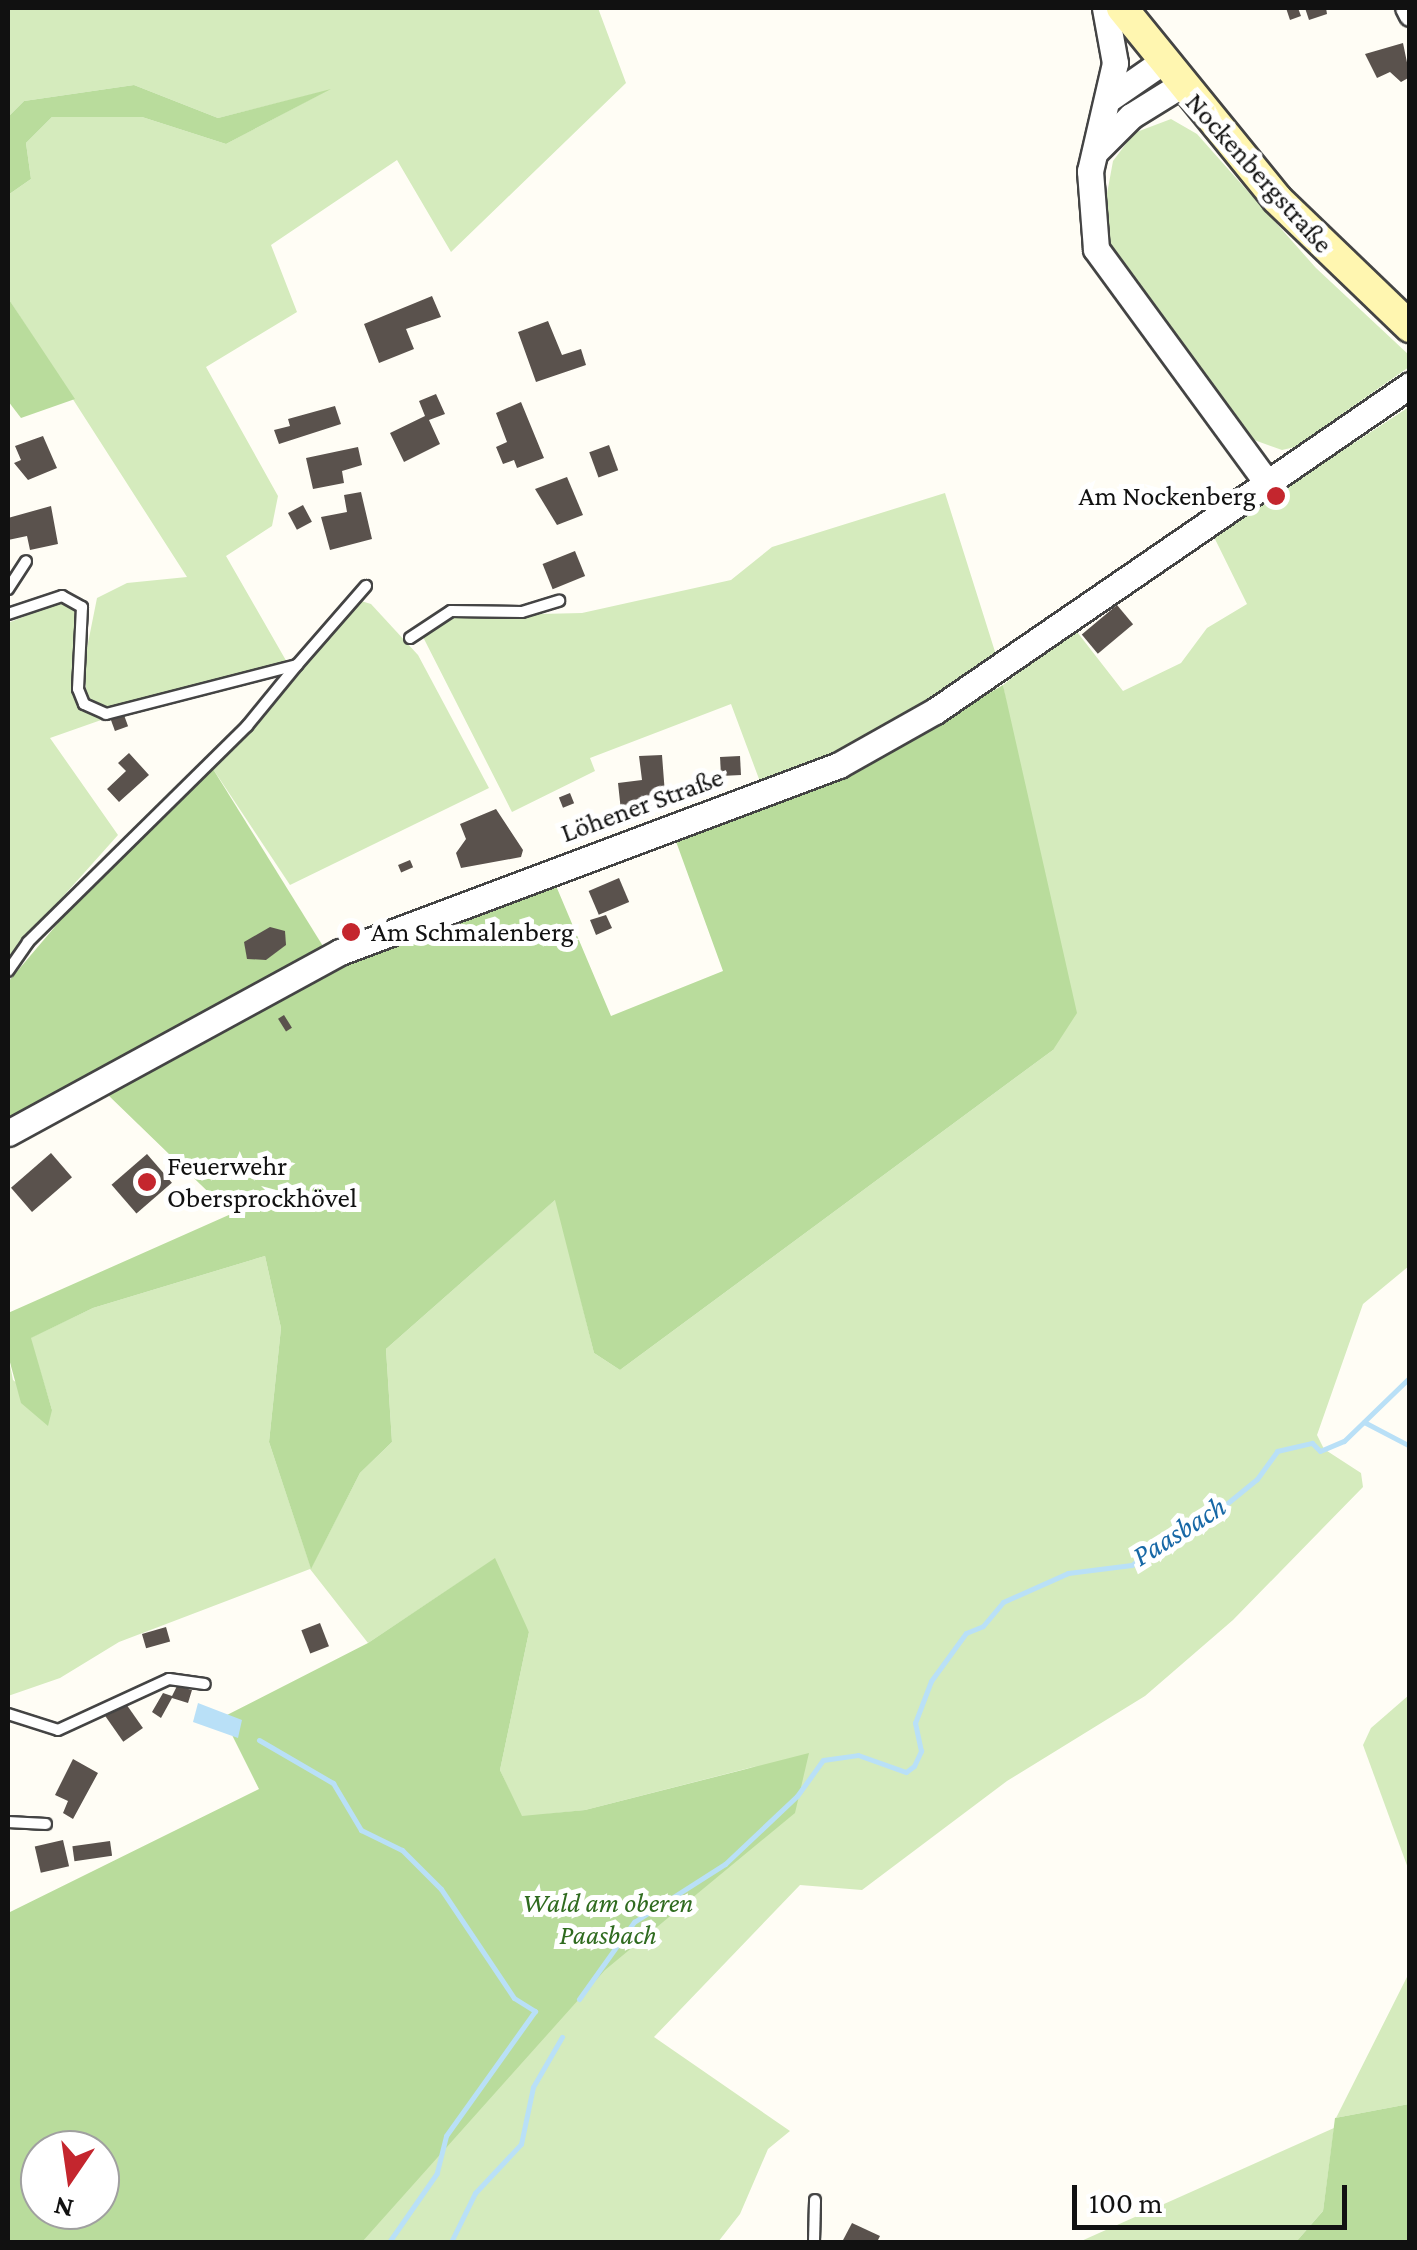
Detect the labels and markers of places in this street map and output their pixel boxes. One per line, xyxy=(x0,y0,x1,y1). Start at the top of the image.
place label: Am Nockenberg xyxy=(1079,479,1256,513)
marker: Am Nockenberg xyxy=(1265,485,1287,507)
place label: Am Schmalenberg xyxy=(371,915,574,949)
marker: Am Schmalenberg xyxy=(340,921,362,943)
place label: Feuerwehr Obersprockhövel xyxy=(167,1149,357,1215)
marker: Feuerwehr Obersprockhövel xyxy=(136,1171,158,1193)

